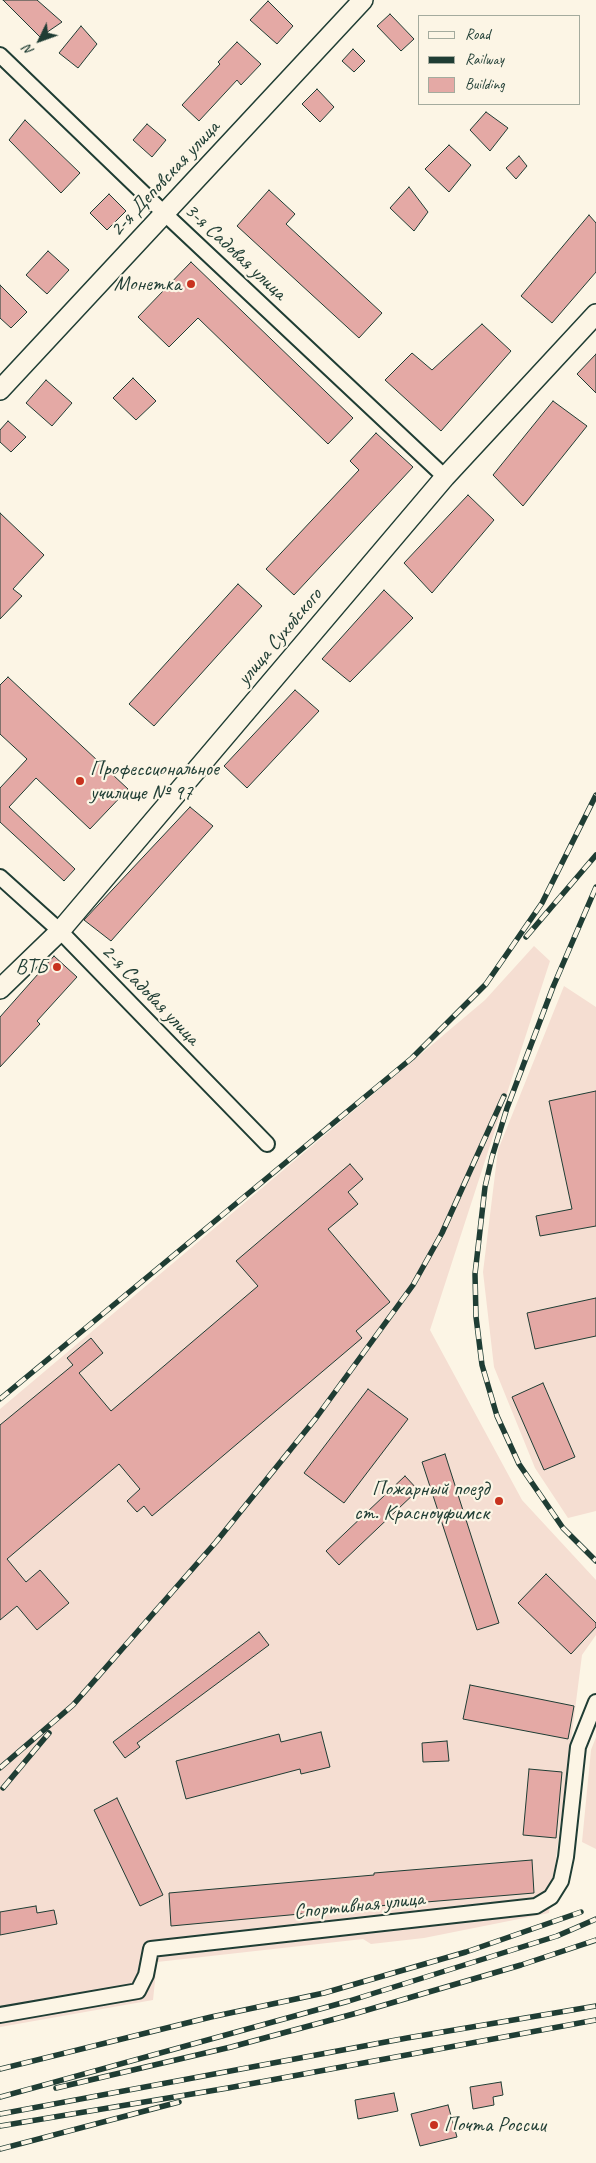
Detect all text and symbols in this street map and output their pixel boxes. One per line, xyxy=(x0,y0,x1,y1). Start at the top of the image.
north arrow xyxy=(15,15,65,65)
legend xyxy=(418,15,581,105)
text: Road xyxy=(465,25,490,44)
text: N xyxy=(19,41,38,59)
text: Railway xyxy=(465,50,504,69)
text: Building xyxy=(465,75,504,94)
street label: 2-я Деповская улица xyxy=(105,116,225,242)
street label: 3-я Садовая улица xyxy=(179,198,291,306)
place label: Монетка xyxy=(114,271,181,297)
marker: Монетка xyxy=(185,278,197,290)
street label: улица Сухобского xyxy=(232,583,328,691)
place label: Профессиональное училище № 97 xyxy=(90,756,219,806)
marker: Профессиональное училище № 97 xyxy=(74,775,86,787)
street label: 2-я Садовая улица xyxy=(95,939,205,1051)
place label: ВТБ xyxy=(16,954,47,980)
marker: ВТБ xyxy=(51,961,63,973)
place label: Пожарный поезд ст. Красноуфимск xyxy=(354,1476,489,1526)
marker: Пожарный поезд ст. Красноуфимск xyxy=(493,1495,505,1507)
street label: Спортивная улица xyxy=(293,1887,425,1925)
place label: Почта России xyxy=(444,2112,546,2138)
marker: Почта России xyxy=(428,2119,440,2131)

